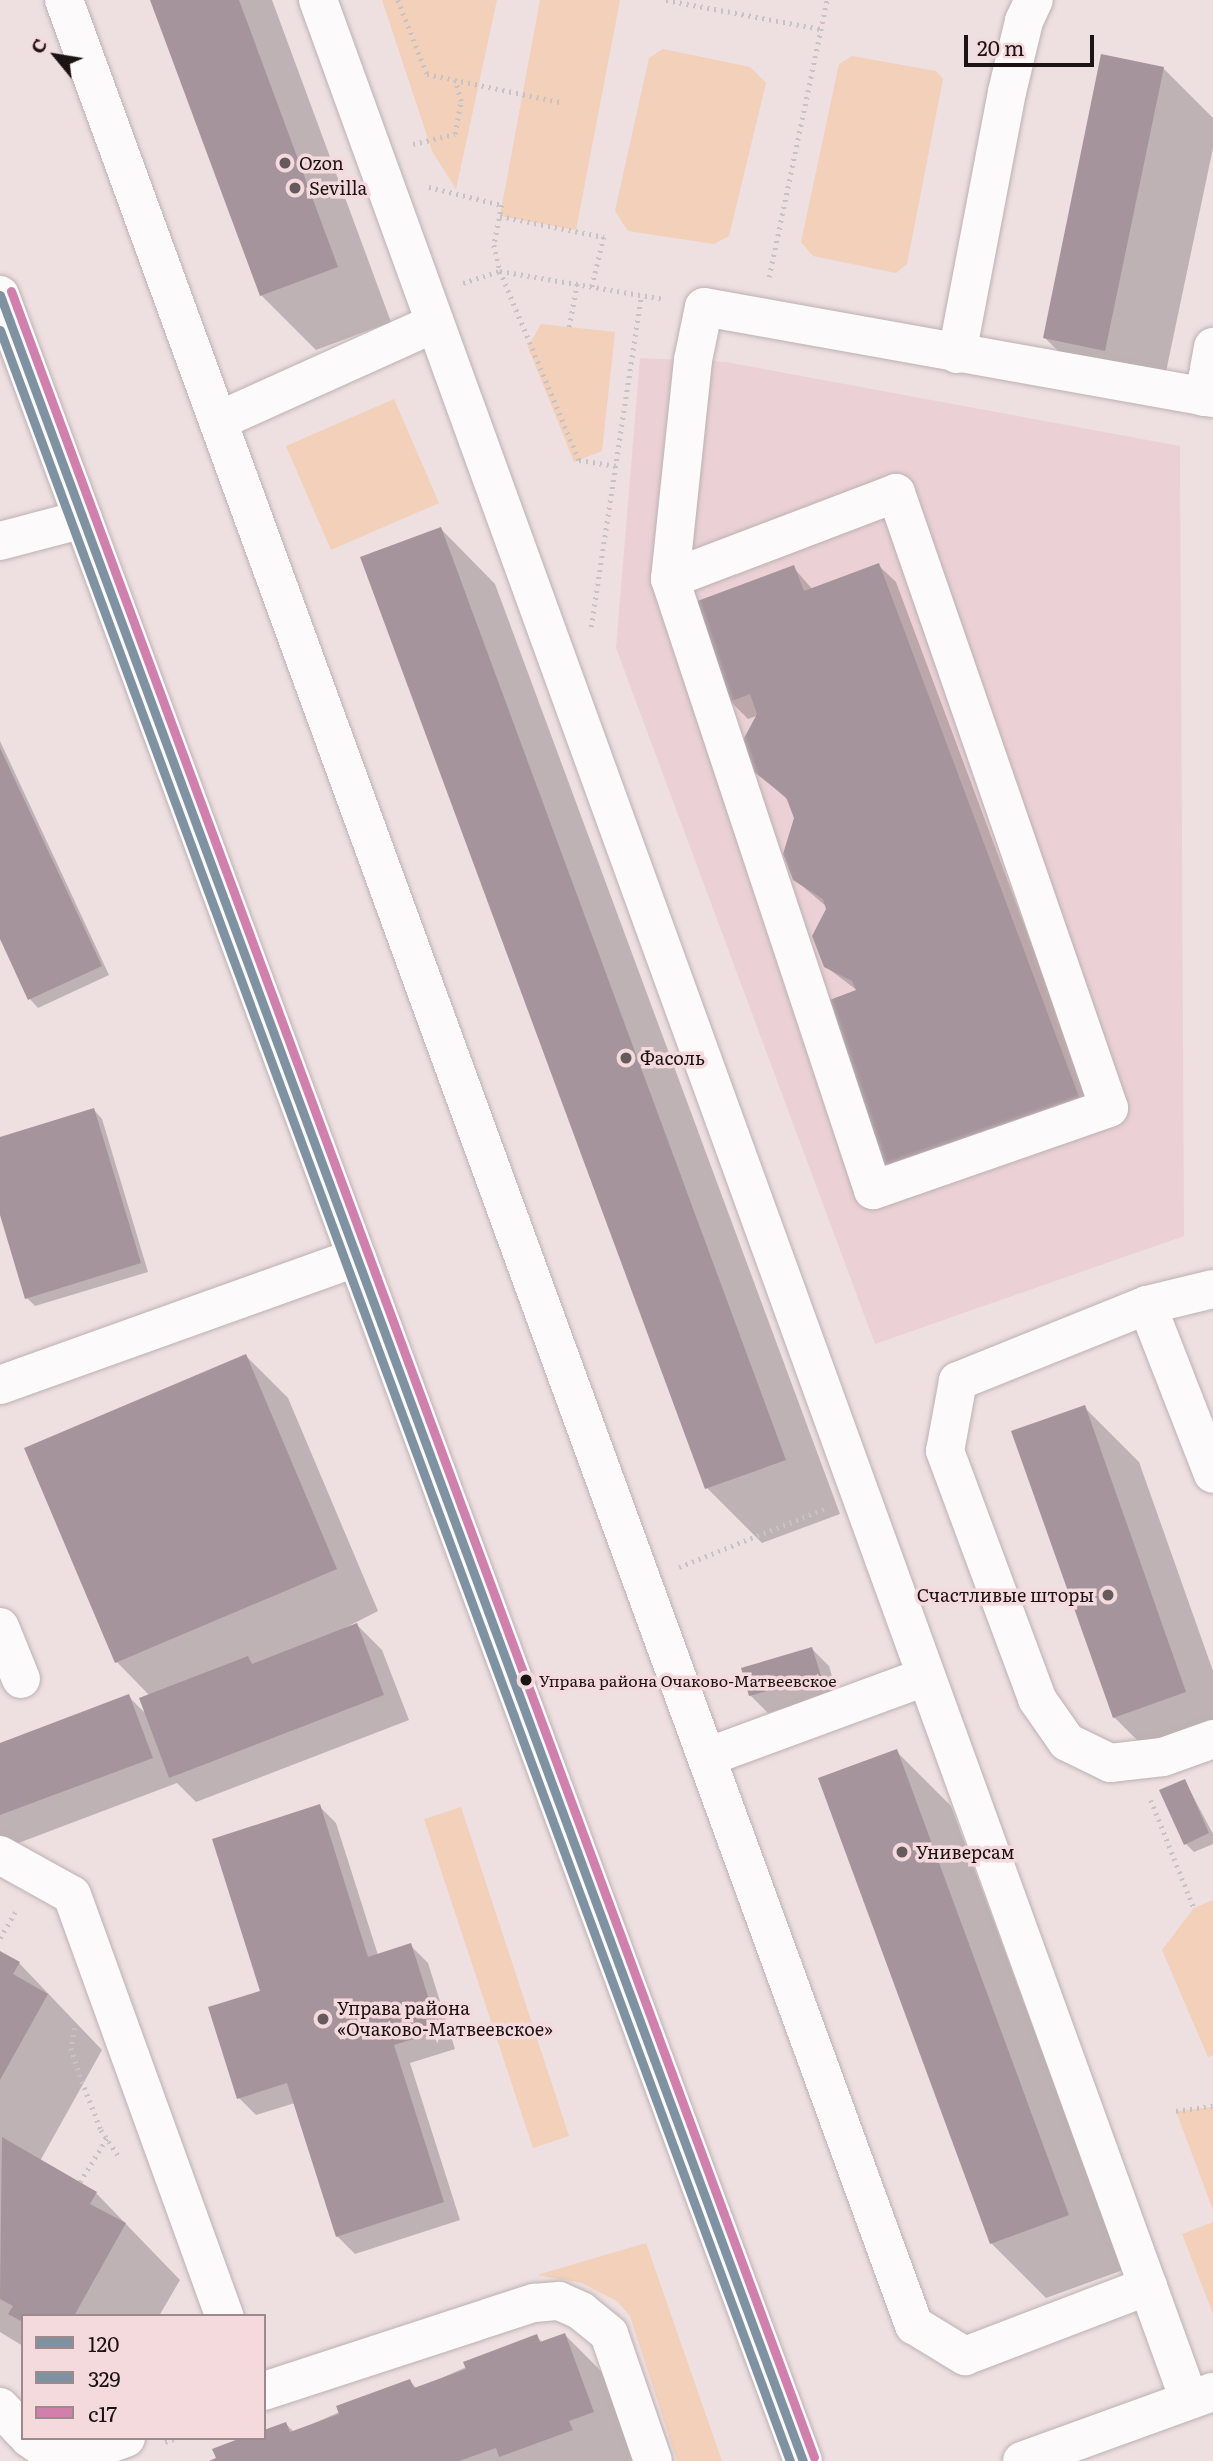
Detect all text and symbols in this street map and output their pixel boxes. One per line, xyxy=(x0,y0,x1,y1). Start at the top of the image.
north arrow xyxy=(21,21,91,91)
scale bar xyxy=(968,21,1098,65)
text: 20 m xyxy=(977,31,1024,62)
text: С xyxy=(22,33,53,58)
place label: Ozon xyxy=(299,152,344,174)
marker: Ozon xyxy=(277,155,293,171)
place label: Sevilla xyxy=(309,177,367,199)
marker: Sevilla xyxy=(287,180,303,196)
place label: Фасоль xyxy=(640,1047,705,1069)
marker: Фасоль xyxy=(618,1050,634,1066)
place label: Счастливые шторы xyxy=(917,1584,1094,1606)
marker: Счастливые шторы xyxy=(1100,1587,1116,1603)
place label: Управа района Очаково-Матвеевское xyxy=(539,1670,837,1690)
marker: Управа района Очаково-Матвеевское xyxy=(519,1673,533,1687)
place label: Универсам xyxy=(916,1841,1015,1863)
marker: Универсам xyxy=(894,1844,910,1860)
place label: Управа района «Очаково-Матвеевское» xyxy=(337,1998,553,2040)
marker: Управа района «Очаково-Матвеевское» xyxy=(315,2011,331,2027)
legend xyxy=(21,2314,266,2440)
text: 120 xyxy=(88,2327,119,2358)
text: 329 xyxy=(88,2362,120,2393)
text: с17 xyxy=(88,2397,117,2428)

